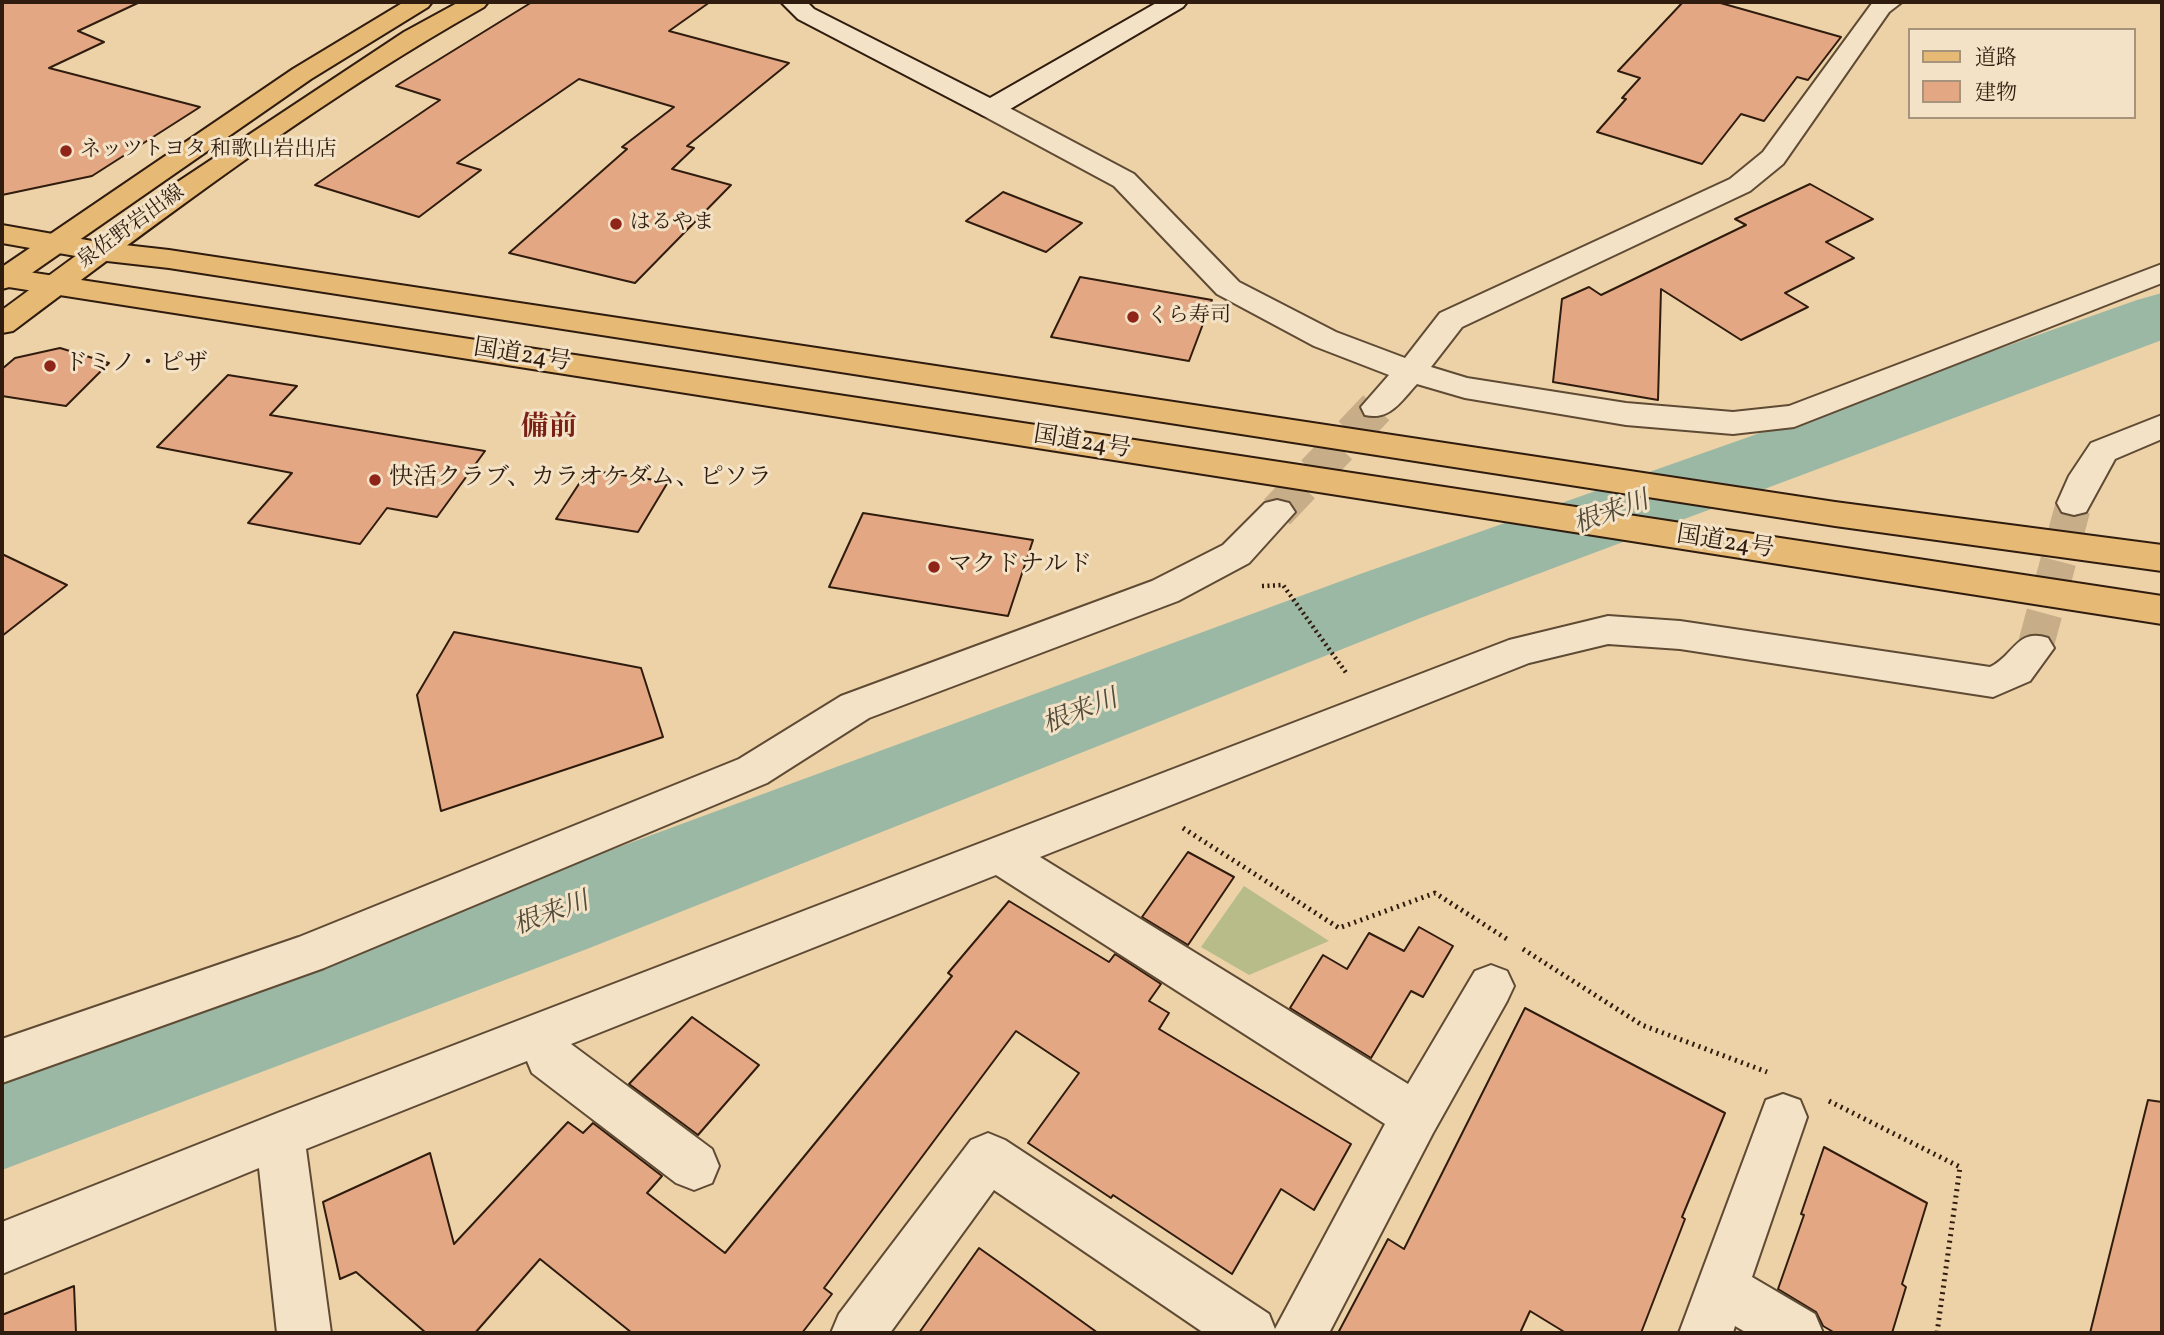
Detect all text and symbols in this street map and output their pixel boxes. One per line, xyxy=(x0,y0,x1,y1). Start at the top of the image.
legend xyxy=(1909,28,2136,119)
text: 道路 xyxy=(1975,44,2017,73)
text: 建物 xyxy=(1975,79,2017,108)
place label: ネッツトヨタ 和歌山岩出店 xyxy=(80,138,336,164)
marker: ネッツトヨタ 和歌山岩出店 xyxy=(58,143,74,159)
street label: 泉佐野岩出線 xyxy=(74,181,190,275)
place label: はるやま xyxy=(630,211,714,237)
marker: はるやま xyxy=(608,216,624,232)
place label: くら寿司 xyxy=(1147,304,1231,330)
marker: くら寿司 xyxy=(1125,309,1141,325)
street label: 国道24号 xyxy=(471,335,573,379)
place label: ドミノ・ピザ xyxy=(64,352,208,380)
marker: ドミノ・ピザ xyxy=(42,358,58,374)
district label: 備前 xyxy=(521,413,577,447)
street label: 国道24号 xyxy=(1031,422,1133,466)
place label: 快活クラブ、カラオケダム、ピソラ xyxy=(389,466,772,494)
marker: 快活クラブ、カラオケダム、ピソラ xyxy=(367,472,383,488)
water label: 根来川 xyxy=(1570,487,1654,543)
street label: 国道24号 xyxy=(1674,522,1776,566)
place label: マクドナルド xyxy=(948,553,1092,581)
marker: マクドナルド xyxy=(926,559,942,575)
water label: 根来川 xyxy=(1039,685,1123,743)
water label: 根来川 xyxy=(510,888,594,944)

